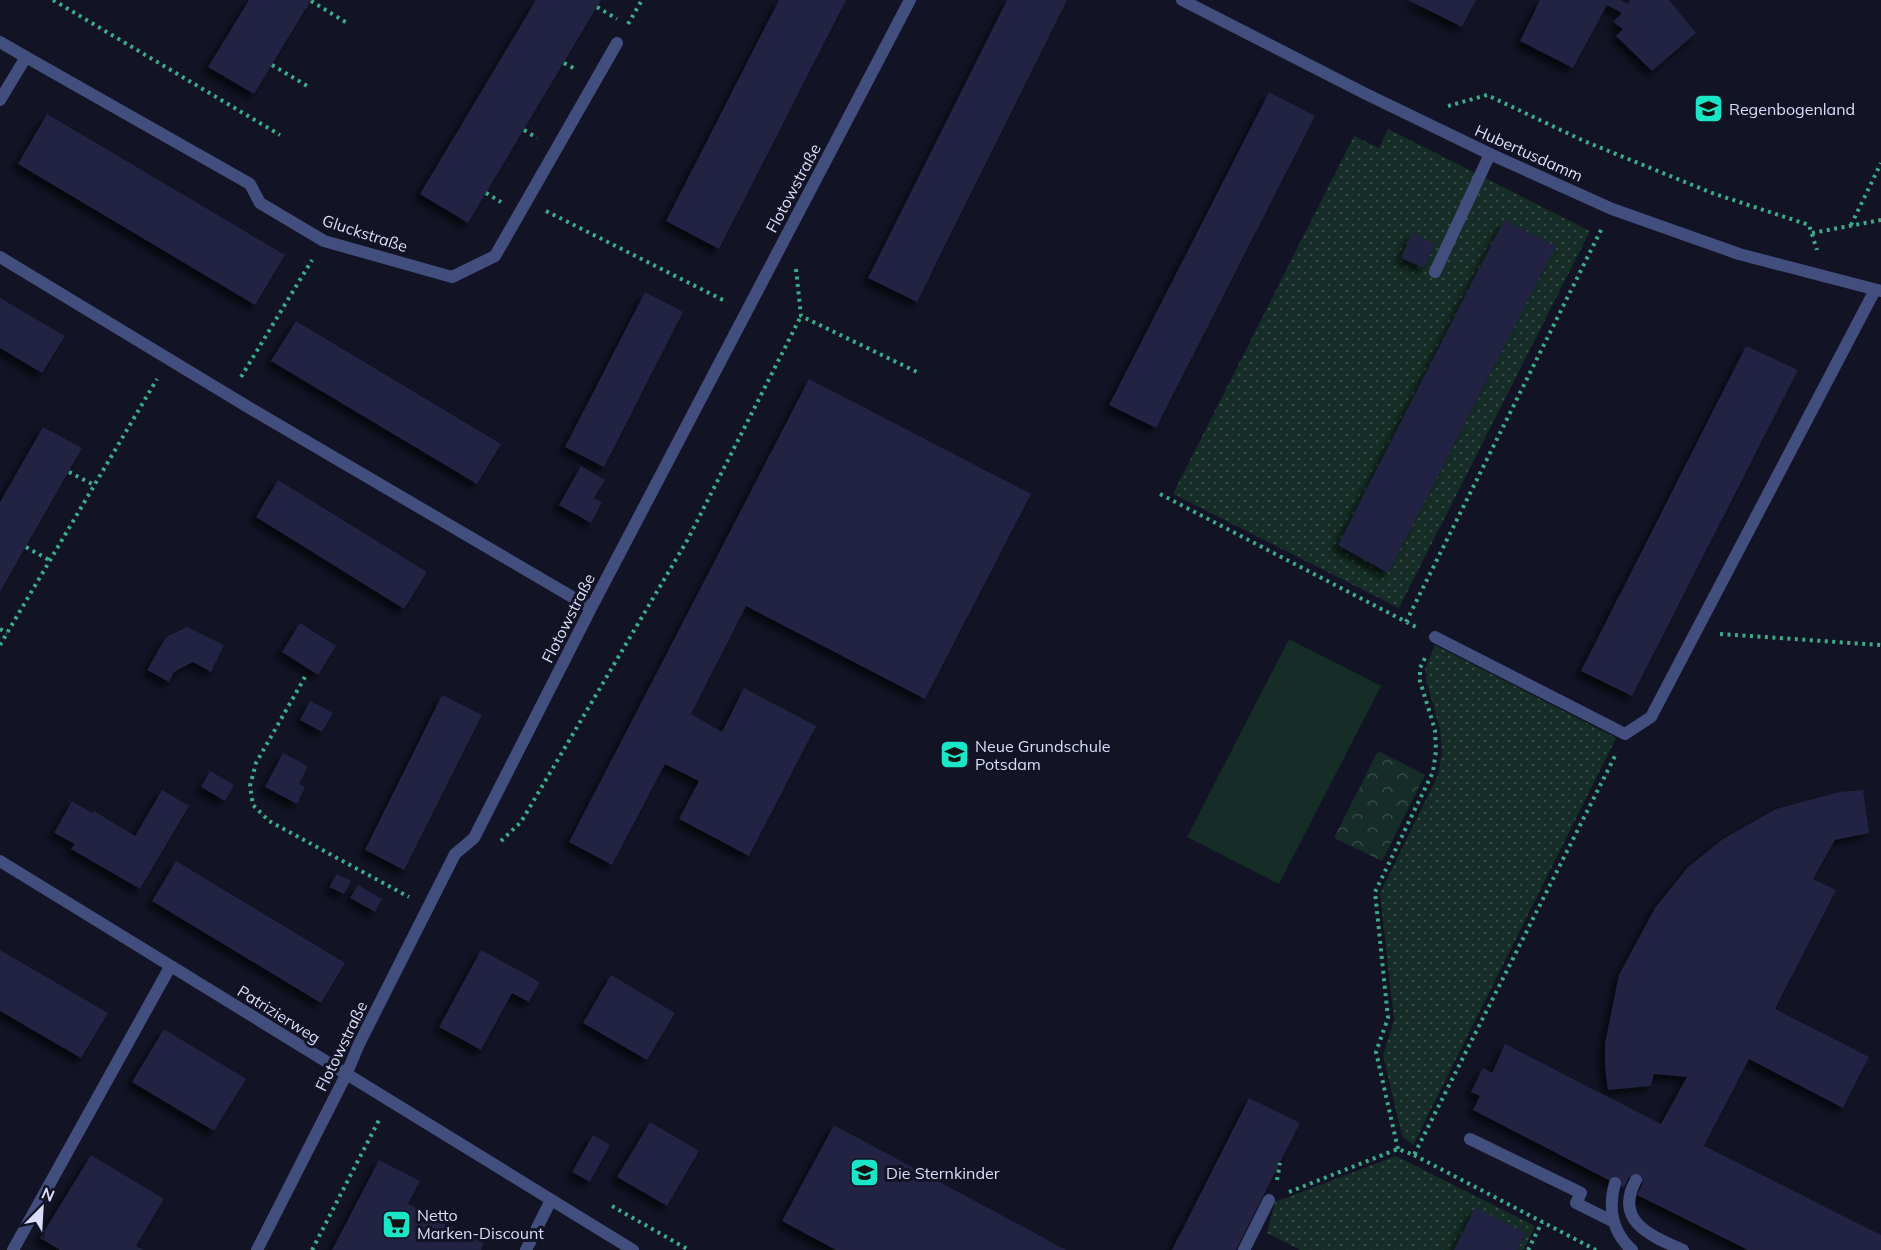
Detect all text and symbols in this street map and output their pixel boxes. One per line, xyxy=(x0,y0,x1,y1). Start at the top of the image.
school or university icon: Regenbogenland xyxy=(1692,93,1724,125)
place label: Regenbogenland xyxy=(1729,99,1855,119)
street label: Hubertusdamm xyxy=(1472,120,1586,186)
street label: Flotowstraße xyxy=(761,140,825,236)
street label: Gluckstraße xyxy=(320,210,410,256)
street label: Flotowstraße xyxy=(537,570,599,666)
place label: Neue Grundschule Potsdam xyxy=(975,736,1110,774)
school or university icon: Neue Grundschule Potsdam xyxy=(938,739,970,771)
street label: Patrizierweg xyxy=(234,981,324,1047)
street label: Flotowstraße xyxy=(311,998,371,1094)
school or university icon: Die Sternkinder xyxy=(849,1157,881,1189)
place label: Die Sternkinder xyxy=(886,1163,1000,1183)
north arrow xyxy=(12,1178,72,1238)
text: N xyxy=(39,1183,58,1206)
place label: Netto Marken-Discount xyxy=(417,1205,544,1243)
supermarket icon: Netto Marken-Discount xyxy=(380,1208,412,1240)

